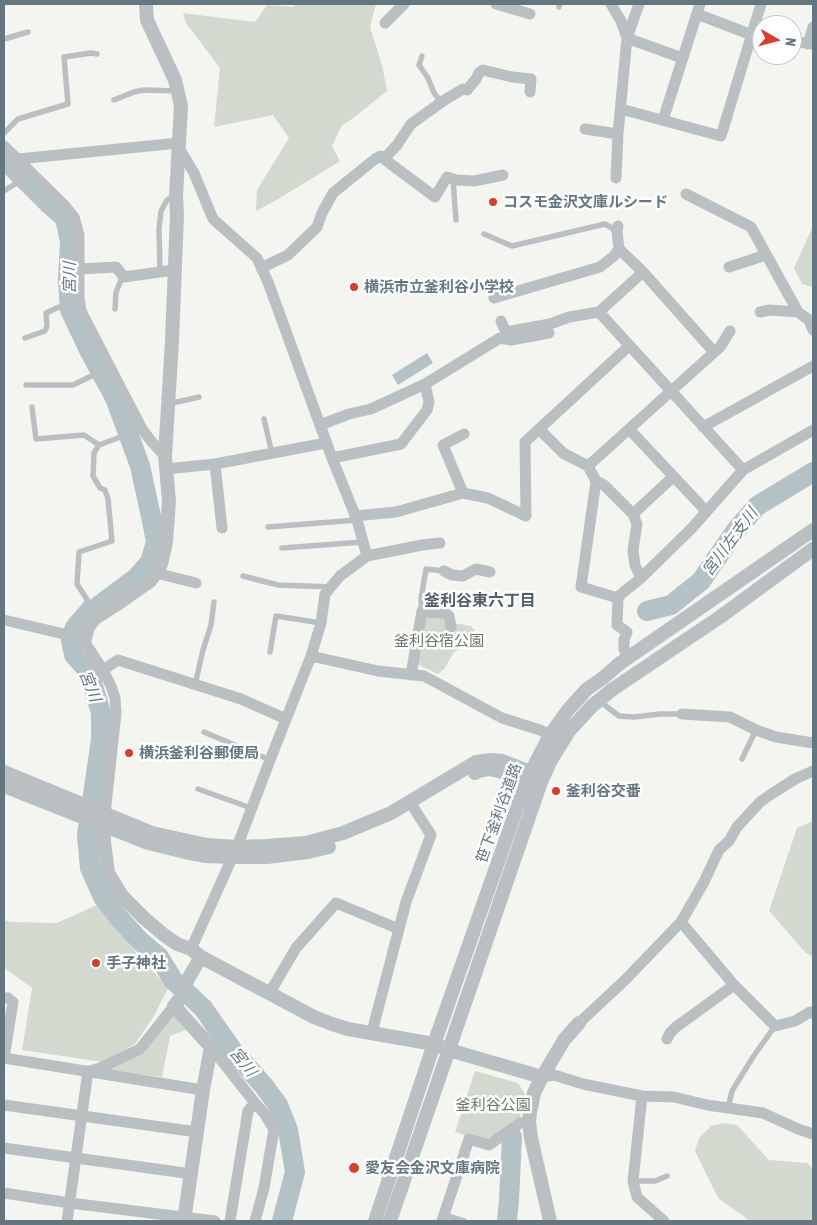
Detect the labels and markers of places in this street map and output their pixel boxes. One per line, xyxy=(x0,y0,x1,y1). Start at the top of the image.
place label: コスモ金沢文庫ルシード xyxy=(503,193,668,211)
marker: コスモ金沢文庫ルシード xyxy=(487,196,499,208)
place label: 横浜市立釜利谷小学校 xyxy=(364,278,514,296)
marker: 横浜市立釜利谷小学校 xyxy=(348,281,360,293)
place label: 横浜釜利谷郵便局 xyxy=(139,744,259,762)
marker: 横浜釜利谷郵便局 xyxy=(123,747,135,759)
place label: 釜利谷交番 xyxy=(566,782,641,800)
marker: 釜利谷交番 xyxy=(550,785,562,797)
place label: 手子神社 xyxy=(106,954,166,972)
marker: 手子神社 xyxy=(90,957,102,969)
place label: 愛友会金沢文庫病院 xyxy=(365,1159,500,1177)
marker: 愛友会金沢文庫病院 xyxy=(347,1161,361,1175)

